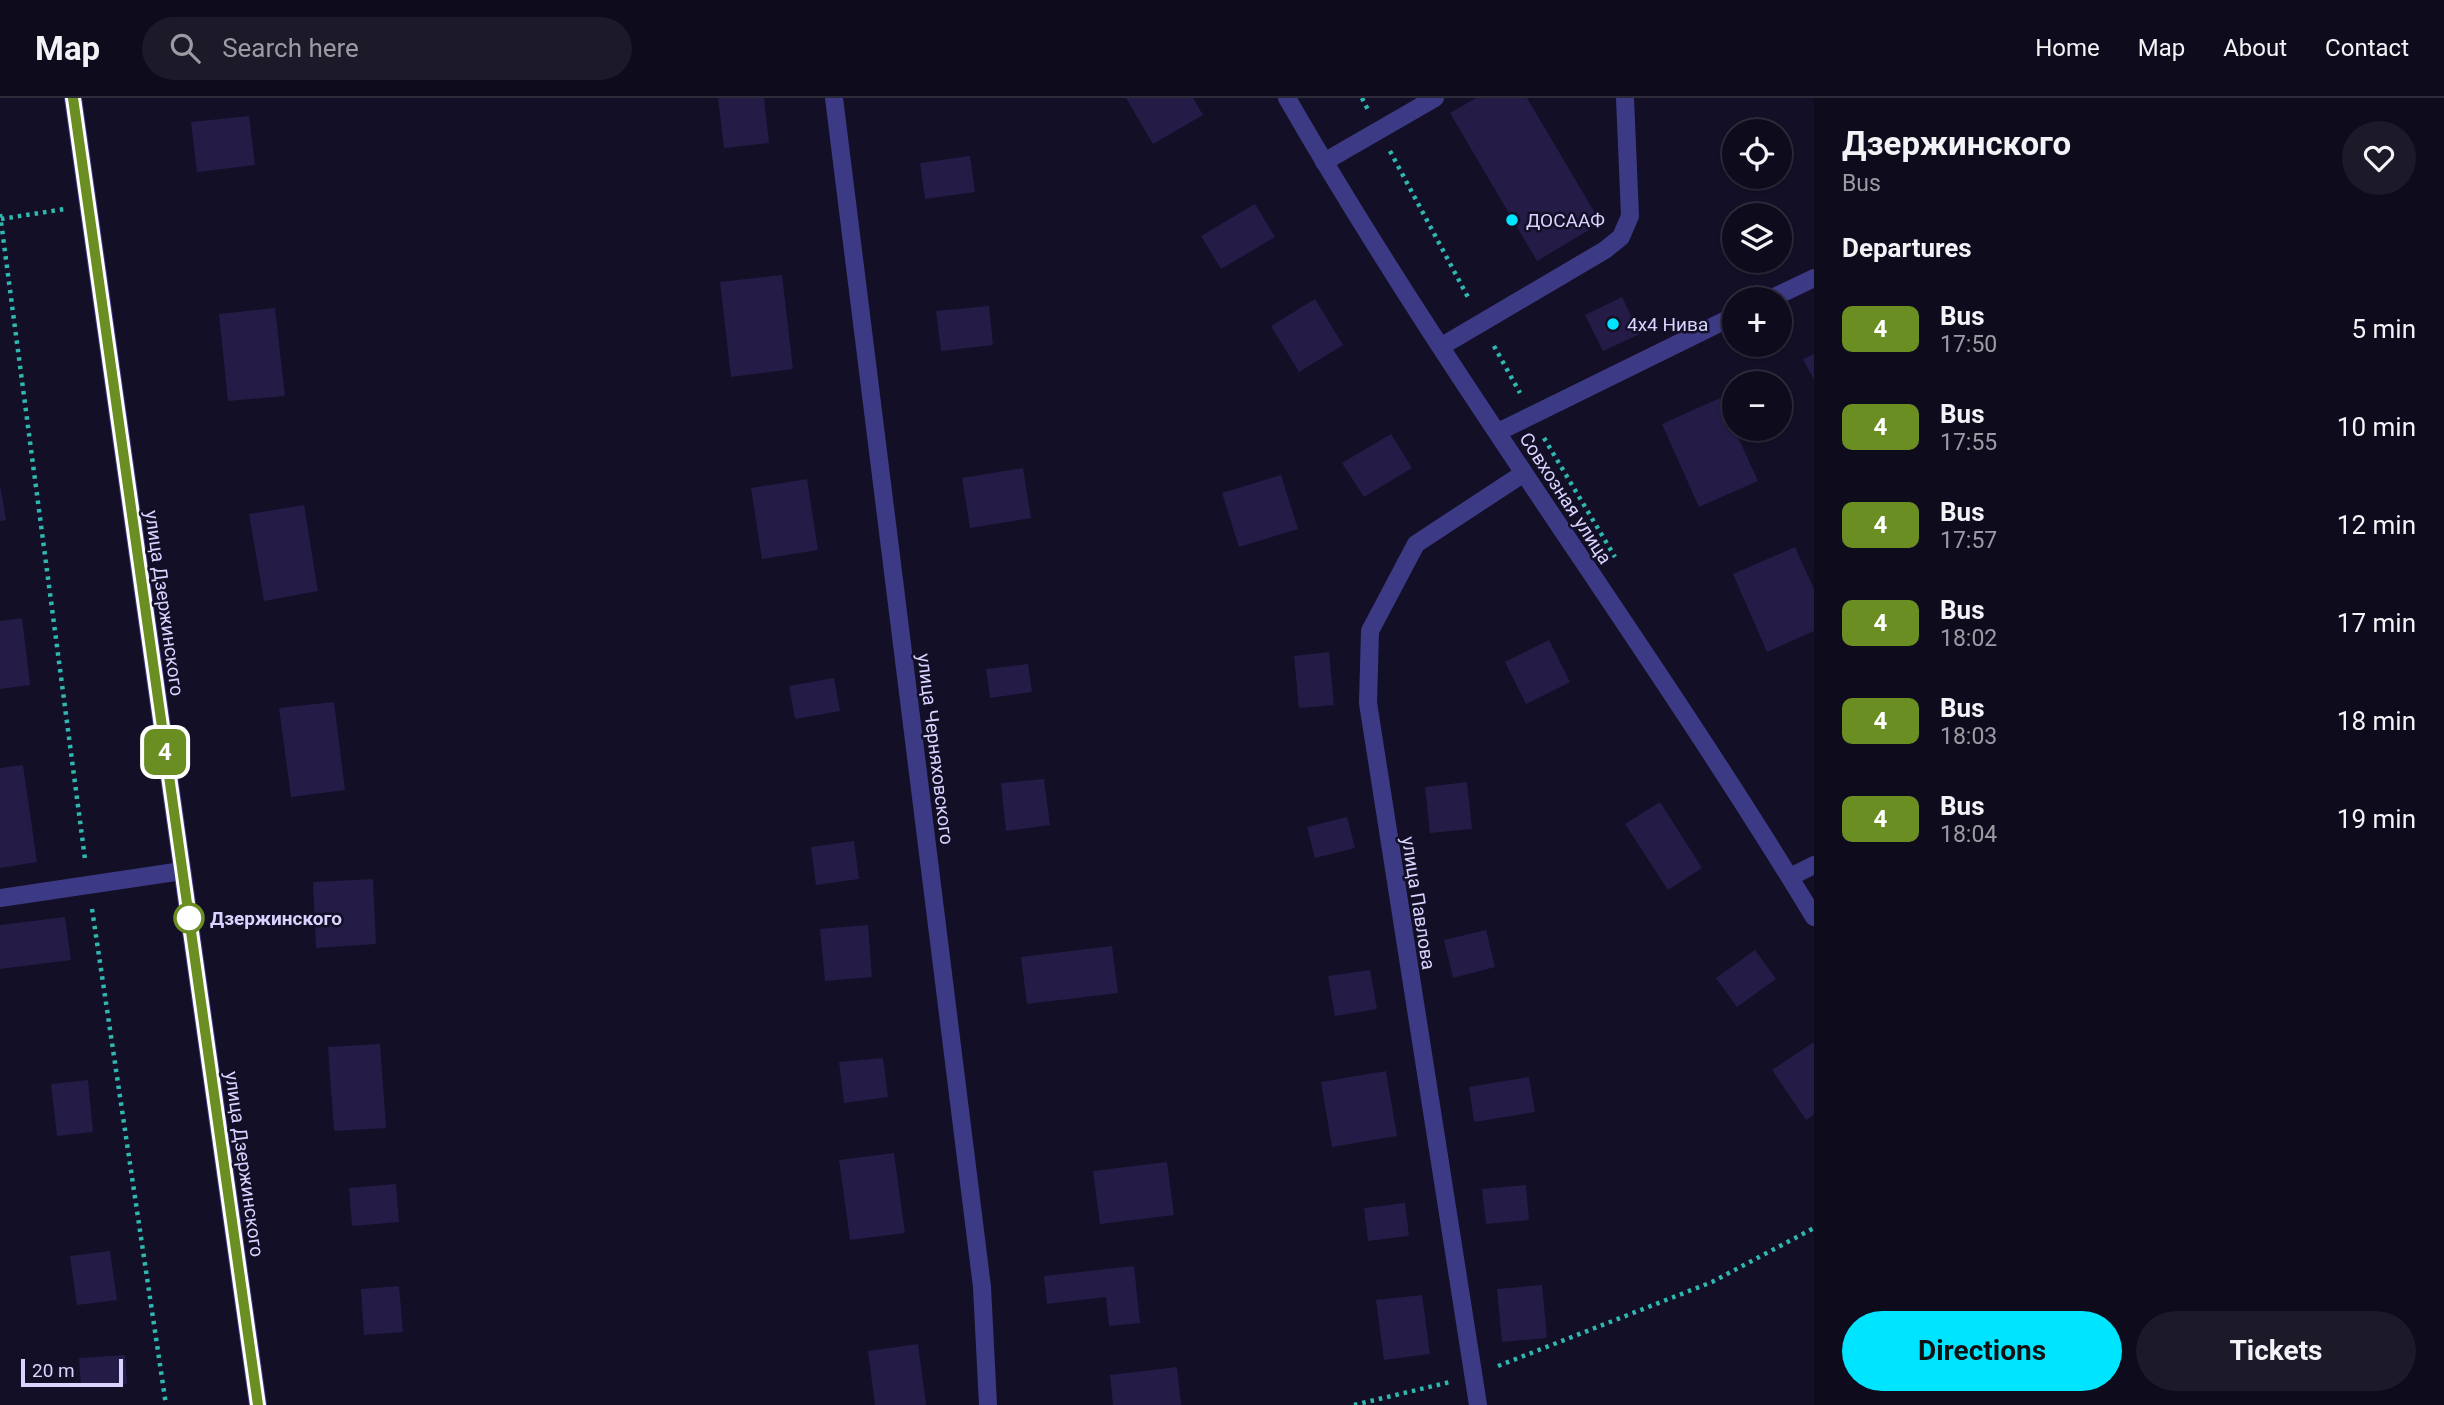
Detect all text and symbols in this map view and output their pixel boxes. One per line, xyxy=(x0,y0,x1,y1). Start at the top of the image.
search box xyxy=(142,17,632,80)
text: Map xyxy=(35,29,100,68)
icon: search xyxy=(166,29,204,67)
text: Search here xyxy=(222,33,359,63)
text: Home xyxy=(2035,34,2100,62)
text: Map xyxy=(2138,34,2185,62)
text: About xyxy=(2223,34,2287,62)
text: Contact xyxy=(2325,34,2409,62)
map controls xyxy=(1722,119,1792,441)
button: locate xyxy=(1722,119,1792,189)
button: heart xyxy=(2342,121,2416,195)
text: Дзержинского xyxy=(1842,124,2071,163)
text: Bus xyxy=(1842,170,1881,197)
button: layers xyxy=(1722,203,1792,273)
place label: ДОСААФ xyxy=(1526,209,1605,232)
marker: ДОСААФ xyxy=(1504,212,1520,228)
text: Departures xyxy=(1842,233,1972,263)
button: + xyxy=(1722,287,1792,357)
text: Bus xyxy=(1940,301,1985,331)
place label: 4x4 Нива xyxy=(1627,313,1708,336)
text: 5 min xyxy=(2351,314,2416,344)
text: 4 xyxy=(1874,315,1887,343)
marker: 4x4 Нива xyxy=(1605,316,1621,332)
text: 17:50 xyxy=(1940,331,1997,358)
button: − xyxy=(1722,371,1792,441)
text: Bus xyxy=(1940,399,1985,429)
text: 10 min xyxy=(2337,412,2416,442)
text: 4 xyxy=(1874,413,1887,441)
street label: Совхозная улица xyxy=(1514,428,1617,568)
text: 17:55 xyxy=(1940,429,1997,456)
text: Bus xyxy=(1940,497,1985,527)
street label: улица Дзержинского xyxy=(140,509,189,697)
text: 12 min xyxy=(2337,510,2416,540)
text: 4 xyxy=(1874,511,1887,539)
text: 17:57 xyxy=(1940,527,1997,554)
text: Bus xyxy=(1940,595,1985,625)
text: 17 min xyxy=(2337,608,2416,638)
text: 4 xyxy=(1874,609,1887,637)
text: 18:02 xyxy=(1940,625,1997,652)
street label: улица Черняховского xyxy=(912,652,959,846)
text: Bus xyxy=(1940,693,1985,723)
text: 18 min xyxy=(2337,706,2416,736)
text: 4 xyxy=(1874,707,1887,735)
text: 18:03 xyxy=(1940,723,1997,750)
line badge: 4 xyxy=(142,729,188,775)
text: 4 xyxy=(158,738,172,766)
text: Bus xyxy=(1940,791,1985,821)
text: 19 min xyxy=(2337,804,2416,834)
text: 4 xyxy=(1874,805,1887,833)
text: 18:04 xyxy=(1940,821,1997,848)
street label: улица Павлова xyxy=(1397,835,1440,971)
marker: Дзержинского xyxy=(174,903,204,933)
place label: Дзержинского xyxy=(210,907,342,930)
street label: улица Дзержинского xyxy=(220,1070,269,1258)
button: Directions xyxy=(1842,1311,2122,1391)
button: Tickets xyxy=(2136,1311,2416,1391)
scale bar xyxy=(21,1356,122,1388)
text: 20 m xyxy=(32,1359,75,1382)

